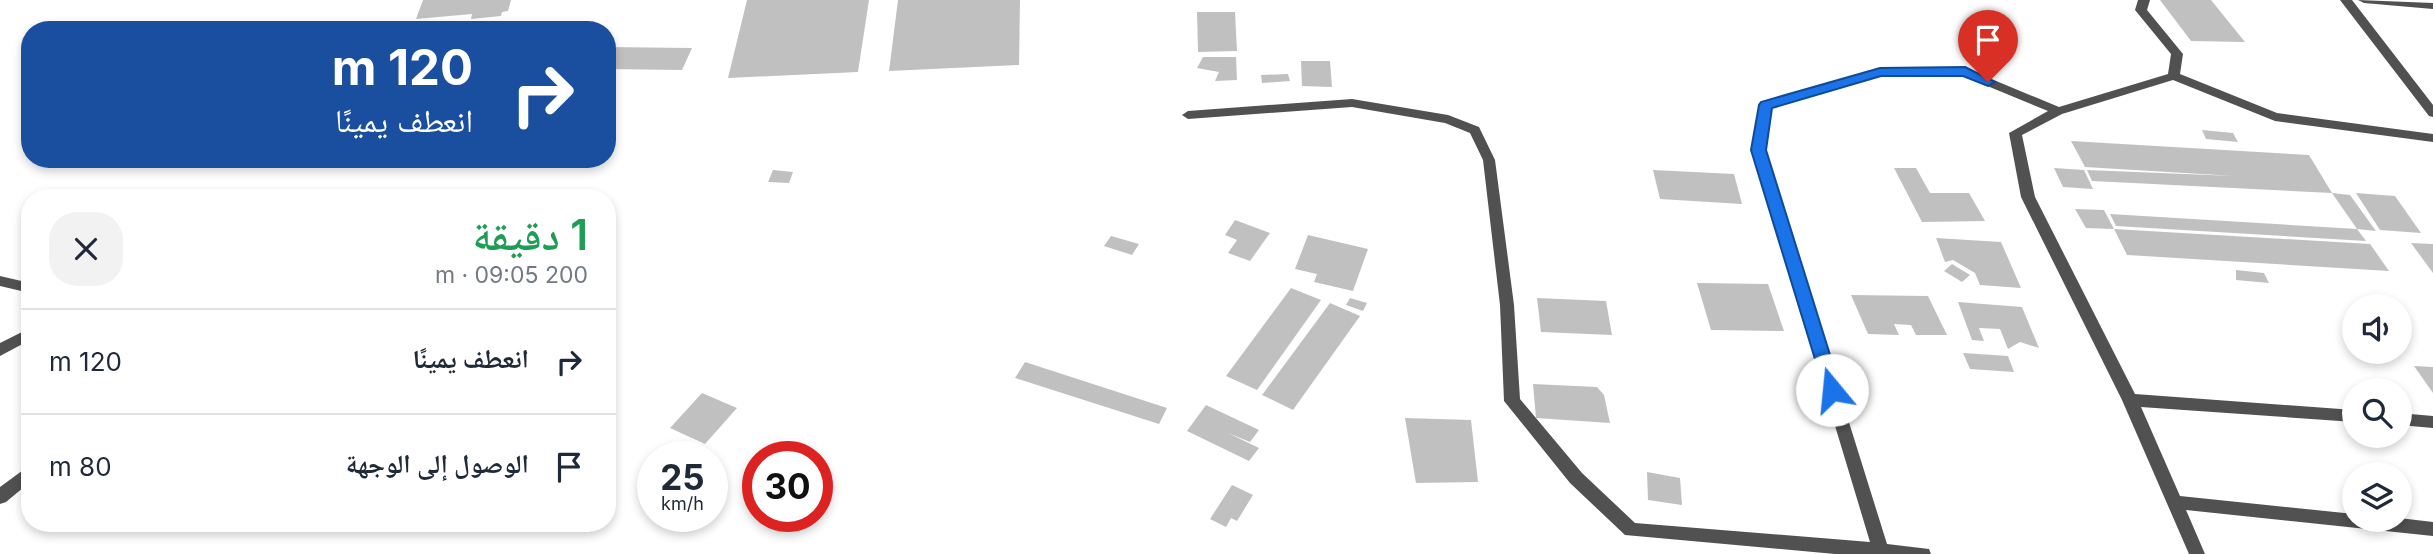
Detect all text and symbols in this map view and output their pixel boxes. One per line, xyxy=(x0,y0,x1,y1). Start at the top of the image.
pin xyxy=(1958,10,2018,82)
icon: arrive xyxy=(1969,21,2007,59)
text: 120 m xyxy=(332,38,473,97)
icon: right xyxy=(497,49,588,140)
text: انعطف يمينًا xyxy=(335,101,473,140)
text: 1 دقيقة xyxy=(472,209,588,260)
button: close xyxy=(49,212,123,286)
text: 200 m · 09:05 xyxy=(435,261,588,289)
map controls xyxy=(2342,294,2412,532)
button: sound xyxy=(2342,294,2412,364)
text: انعطف يمينًا xyxy=(413,343,529,374)
icon: right xyxy=(550,343,588,381)
text: 120 m xyxy=(49,346,122,377)
position arrow xyxy=(1795,353,1869,427)
button: search xyxy=(2342,378,2412,448)
speed limit sign: 30 xyxy=(742,441,833,532)
text: الوصول إلى الوجهة xyxy=(346,448,529,479)
icon: arrive xyxy=(550,448,588,486)
text: 80 m xyxy=(49,451,112,482)
text: 25 xyxy=(660,456,705,498)
button: layers xyxy=(2342,462,2412,532)
text: km/h xyxy=(661,493,704,514)

